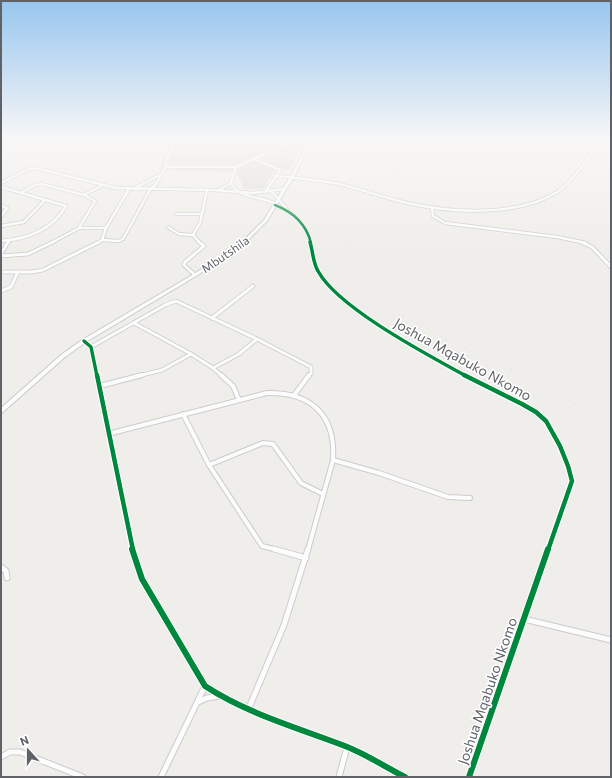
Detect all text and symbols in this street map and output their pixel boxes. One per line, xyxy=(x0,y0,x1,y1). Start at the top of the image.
street label: Mbutshila xyxy=(198,233,252,275)
street label: Joshua Mqabuko Nkomo xyxy=(391,314,535,404)
street label: Joshua Mqabuko Nkomo xyxy=(454,615,520,767)
north arrow xyxy=(8,730,48,770)
text: N xyxy=(18,733,30,748)

